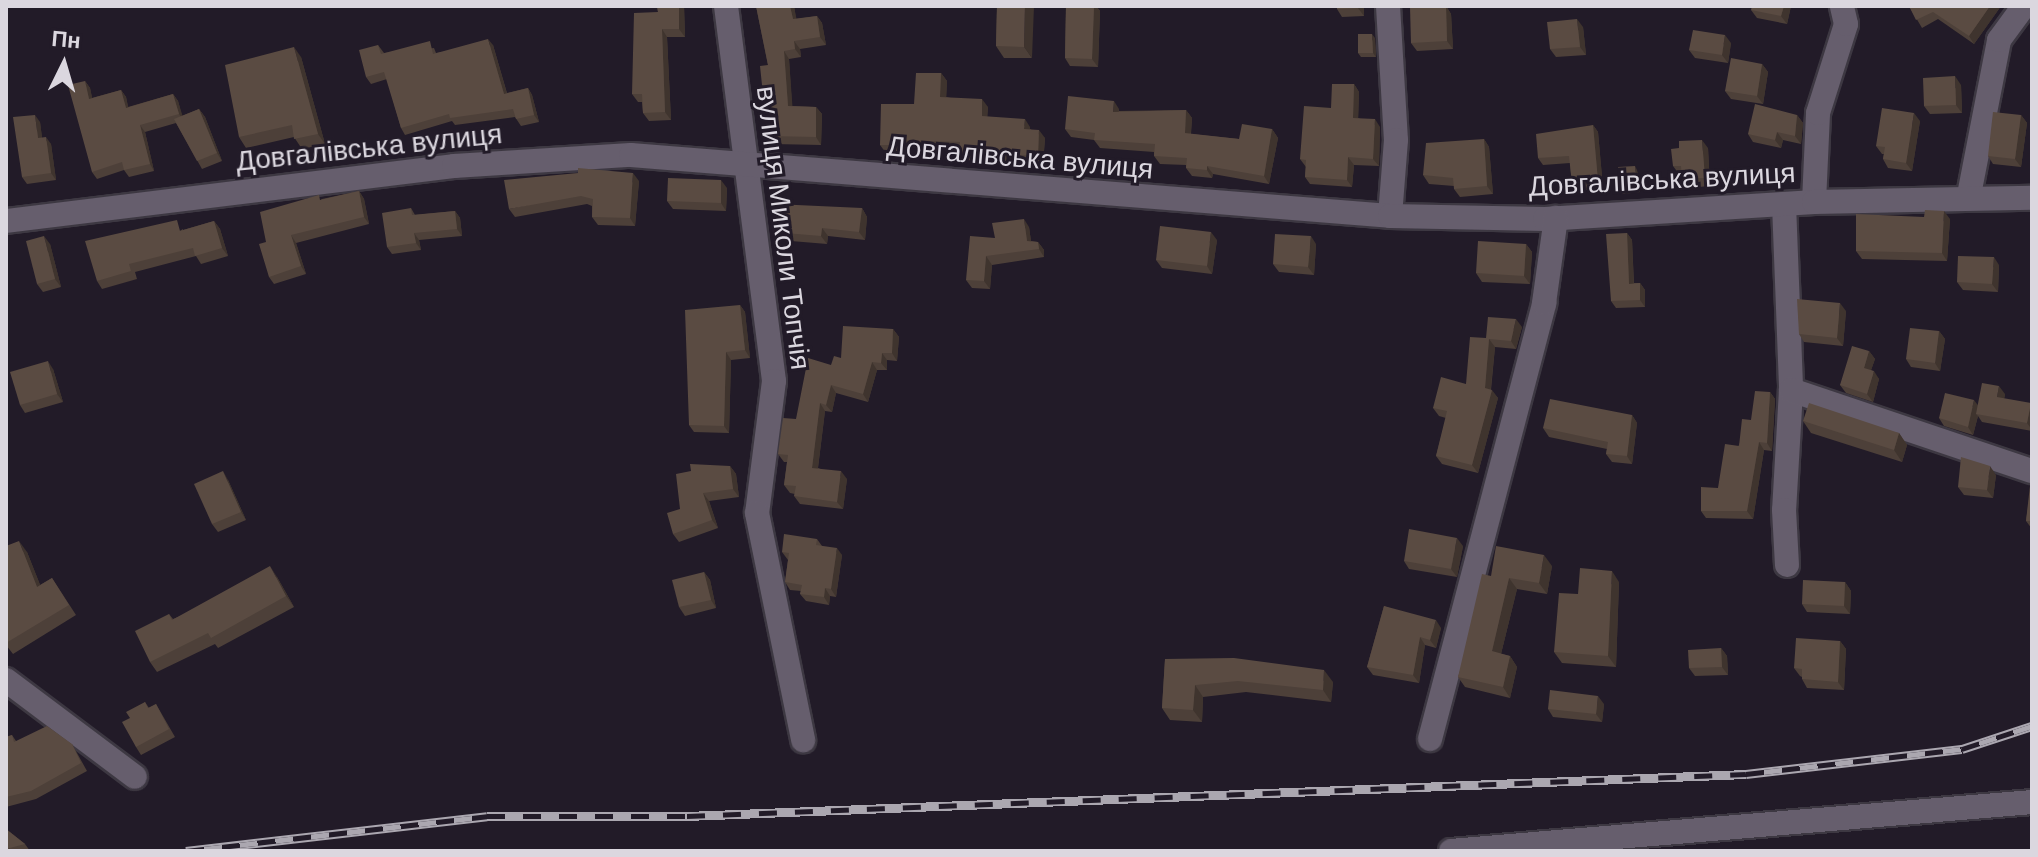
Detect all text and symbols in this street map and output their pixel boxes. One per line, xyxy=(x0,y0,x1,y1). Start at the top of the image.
north arrow xyxy=(24,24,104,104)
text: Пн xyxy=(50,24,82,55)
street label: вулиця Миколи Топчія xyxy=(749,84,817,372)
street label: Довгалівська вулиця xyxy=(234,117,504,179)
street label: Довгалівська вулиця xyxy=(885,130,1155,186)
street label: Довгалівська вулиця xyxy=(1528,156,1796,204)

